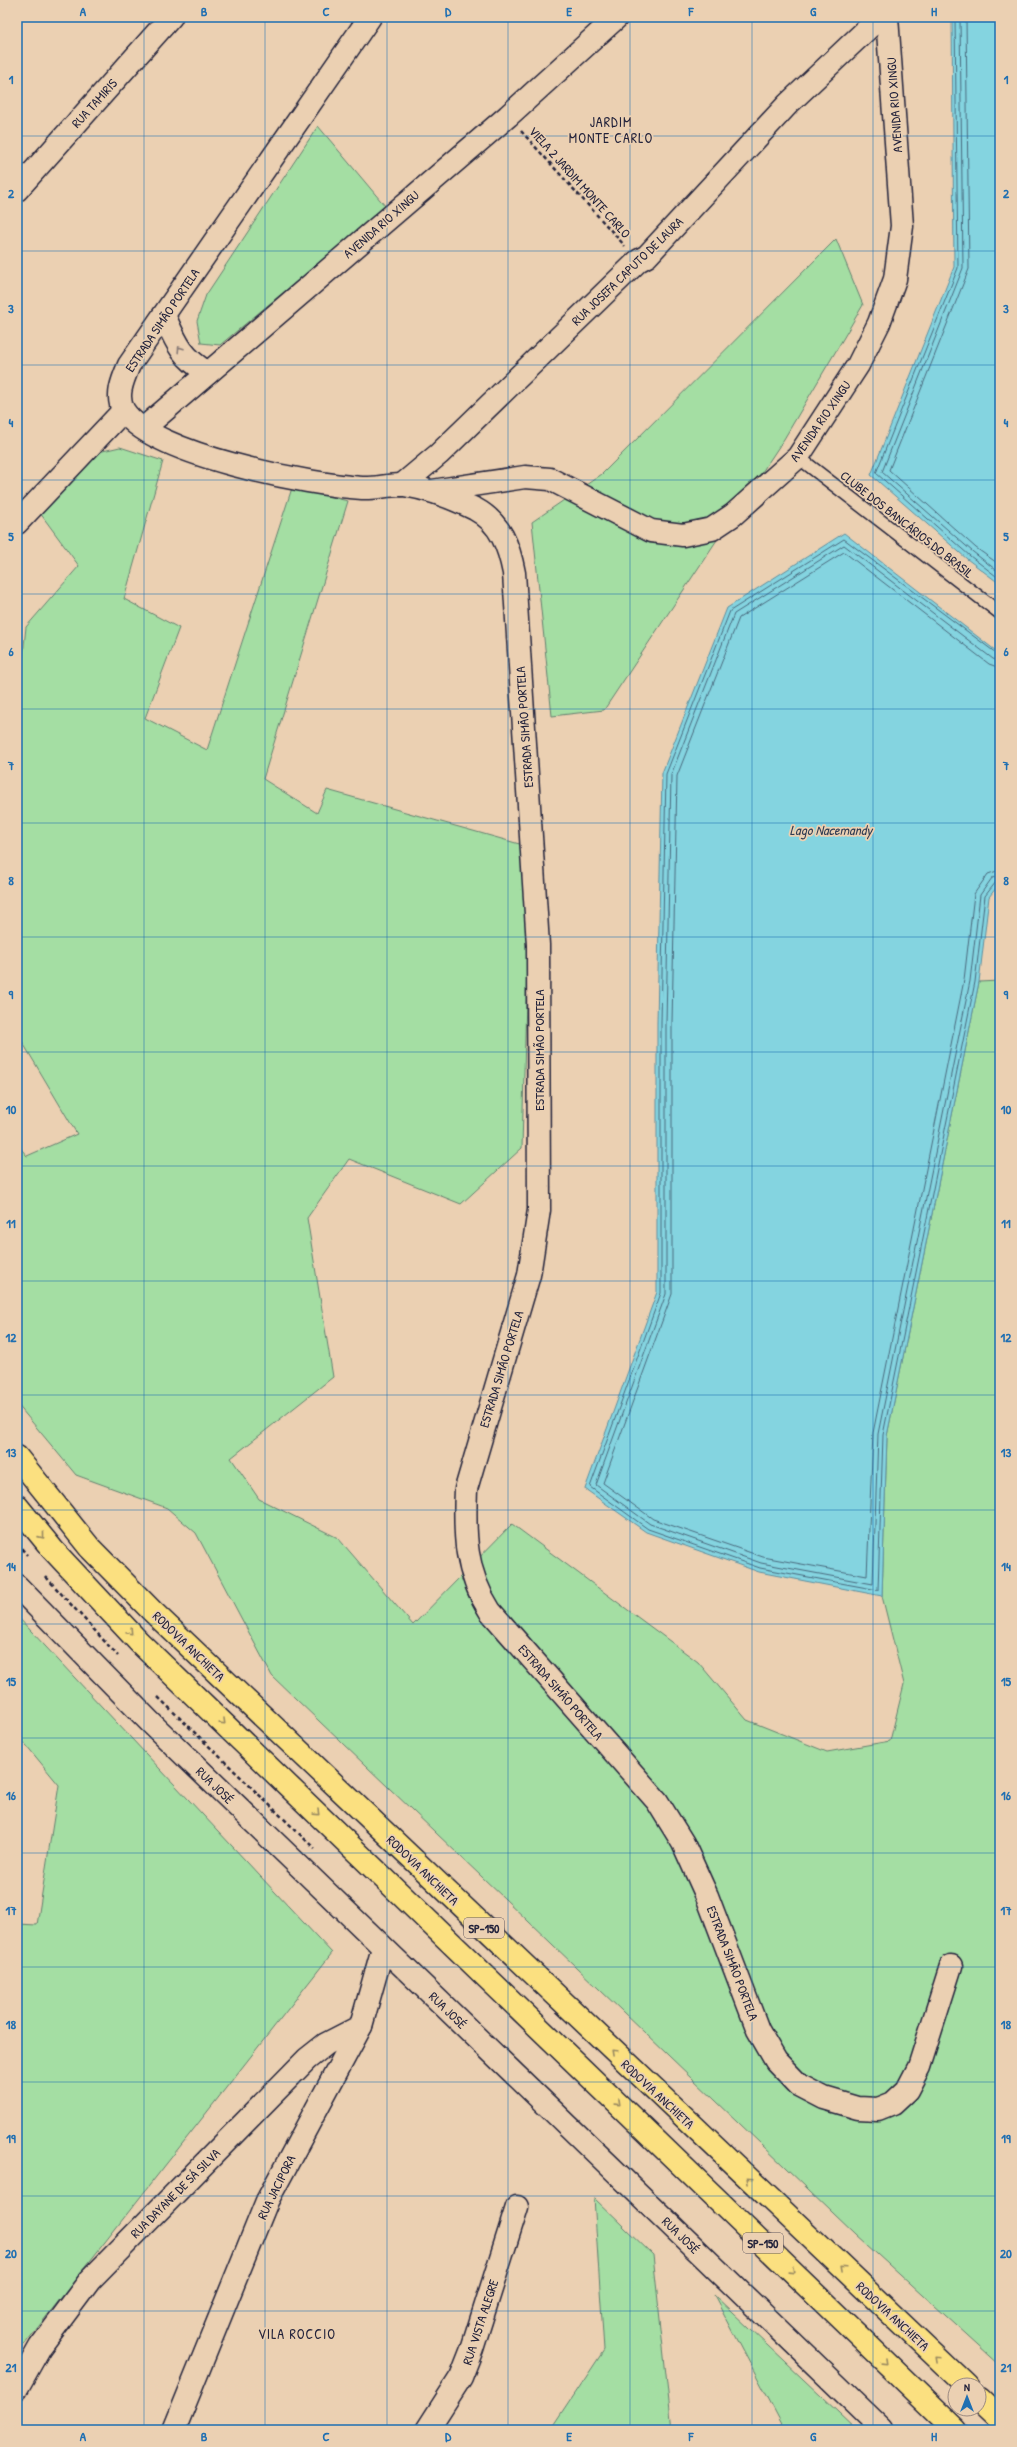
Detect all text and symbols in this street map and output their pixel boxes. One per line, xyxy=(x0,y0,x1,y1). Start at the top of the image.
text: A xyxy=(80,2,87,20)
text: B xyxy=(201,2,208,20)
text: C xyxy=(322,2,330,20)
text: D xyxy=(445,2,452,20)
text: E xyxy=(566,2,572,20)
text: F xyxy=(688,2,695,20)
text: G xyxy=(810,2,817,20)
text: H xyxy=(931,2,937,20)
street label: AVENIDA RIO XINGU xyxy=(882,57,906,153)
text: 1 xyxy=(9,70,14,88)
text: 1 xyxy=(1004,70,1009,88)
street label: RUA TAMIRIS xyxy=(67,74,121,132)
district label: JARDIM MONTE CARLO xyxy=(569,112,653,147)
street label: VIELA 2 JARDIM MONTE CARLO xyxy=(525,122,635,242)
text: 2 xyxy=(8,184,15,202)
text: 2 xyxy=(1003,184,1010,202)
street label: AVENIDA RIO XINGU xyxy=(339,186,423,262)
street label: RUA JOSEFA CAPUTO DE LAURA xyxy=(567,212,687,329)
street label: ESTRADA SIMÃO PORTELA xyxy=(121,264,204,375)
text: 3 xyxy=(8,299,14,317)
text: 3 xyxy=(1003,299,1009,317)
one-way arrow xyxy=(177,346,185,353)
street label: AVENIDA RIO XINGU xyxy=(785,377,855,465)
text: 4 xyxy=(9,413,14,431)
text: 4 xyxy=(1004,413,1009,431)
street label: CLUBE DOS BANCÁRIOS DO BRASIL xyxy=(837,466,977,582)
text: 5 xyxy=(8,527,14,545)
text: 5 xyxy=(1003,527,1009,545)
text: 6 xyxy=(8,642,14,660)
text: 6 xyxy=(1003,642,1009,660)
street label: ESTRADA SIMÃO PORTELA xyxy=(511,665,537,788)
text: 7 xyxy=(7,756,15,774)
text: 7 xyxy=(1002,756,1010,774)
water label: Lago Nacemandy xyxy=(790,820,874,840)
text: 8 xyxy=(8,871,14,889)
text: 8 xyxy=(1003,871,1009,889)
text: 9 xyxy=(9,985,14,1003)
text: 9 xyxy=(1004,985,1009,1003)
street label: ESTRADA SIMÃO PORTELA xyxy=(530,989,548,1111)
text: 10 xyxy=(6,1100,16,1118)
text: 10 xyxy=(1001,1100,1011,1118)
text: 11 xyxy=(6,1214,16,1232)
text: 11 xyxy=(1001,1214,1011,1232)
street label: ESTRADA SIMÃO PORTELA xyxy=(475,1308,528,1430)
text: 12 xyxy=(6,1328,17,1346)
text: 12 xyxy=(1001,1328,1012,1346)
text: 13 xyxy=(6,1443,16,1461)
text: 13 xyxy=(1001,1443,1011,1461)
one-way arrow xyxy=(37,1532,44,1539)
text: 14 xyxy=(6,1557,16,1575)
text: 14 xyxy=(1001,1557,1011,1575)
street label: RODOVIA ANCHIETA xyxy=(149,1607,230,1686)
one-way arrow xyxy=(125,1627,133,1635)
street label: ESTRADA SIMÃO PORTELA xyxy=(514,1640,608,1744)
text: 15 xyxy=(6,1672,17,1690)
text: 15 xyxy=(1001,1672,1012,1690)
one-way arrow xyxy=(218,1718,226,1725)
street label: RUA JOSÉ xyxy=(192,1762,238,1808)
text: 16 xyxy=(6,1786,17,1804)
text: 16 xyxy=(1001,1786,1012,1804)
one-way arrow xyxy=(312,1808,320,1815)
street label: RODOVIA ANCHIETA xyxy=(383,1831,464,1910)
text: 17 xyxy=(5,1901,17,1919)
text: 17 xyxy=(1000,1901,1012,1919)
street label: ESTRADA SIMÃO PORTELA xyxy=(703,1903,763,2023)
road number: SP-150 xyxy=(464,1918,504,1938)
street label: RUA JOSÉ xyxy=(425,1987,471,2033)
text: 18 xyxy=(6,2015,17,2033)
text: 18 xyxy=(1001,2015,1012,2033)
one-way arrow xyxy=(611,2050,618,2057)
street label: RODOVIA ANCHIETA xyxy=(618,2055,699,2133)
one-way arrow xyxy=(613,2098,621,2106)
text: 19 xyxy=(6,2129,16,2147)
text: 19 xyxy=(1001,2129,1011,2147)
street label: RUA DAYANE DE SÁ SILVA xyxy=(126,2144,224,2242)
street label: RUA JACIPORA xyxy=(253,2151,300,2222)
one-way arrow xyxy=(746,2177,754,2184)
street label: RUA JOSÉ xyxy=(658,2212,704,2258)
road number: SP-150 xyxy=(743,2233,783,2253)
text: 20 xyxy=(5,2244,17,2262)
text: 20 xyxy=(1000,2244,1012,2262)
one-way arrow xyxy=(840,2266,848,2274)
one-way arrow xyxy=(787,2267,795,2274)
street label: RUA VISTA ALEGRE xyxy=(458,2277,502,2367)
street label: RODOVIA ANCHIETA xyxy=(853,2277,934,2355)
district label: VILA ROCCIO xyxy=(258,2324,336,2343)
one-way arrow xyxy=(935,2356,942,2363)
one-way arrow xyxy=(880,2357,888,2365)
text: 21 xyxy=(6,2358,17,2376)
text: 21 xyxy=(1001,2358,1012,2376)
north arrow xyxy=(947,2377,987,2417)
text: N xyxy=(964,2380,970,2394)
text: A xyxy=(80,2427,87,2445)
text: B xyxy=(201,2427,208,2445)
text: C xyxy=(322,2427,330,2445)
text: D xyxy=(445,2427,452,2445)
text: E xyxy=(566,2427,572,2445)
text: F xyxy=(688,2427,695,2445)
text: G xyxy=(810,2427,817,2445)
text: H xyxy=(931,2427,937,2445)

